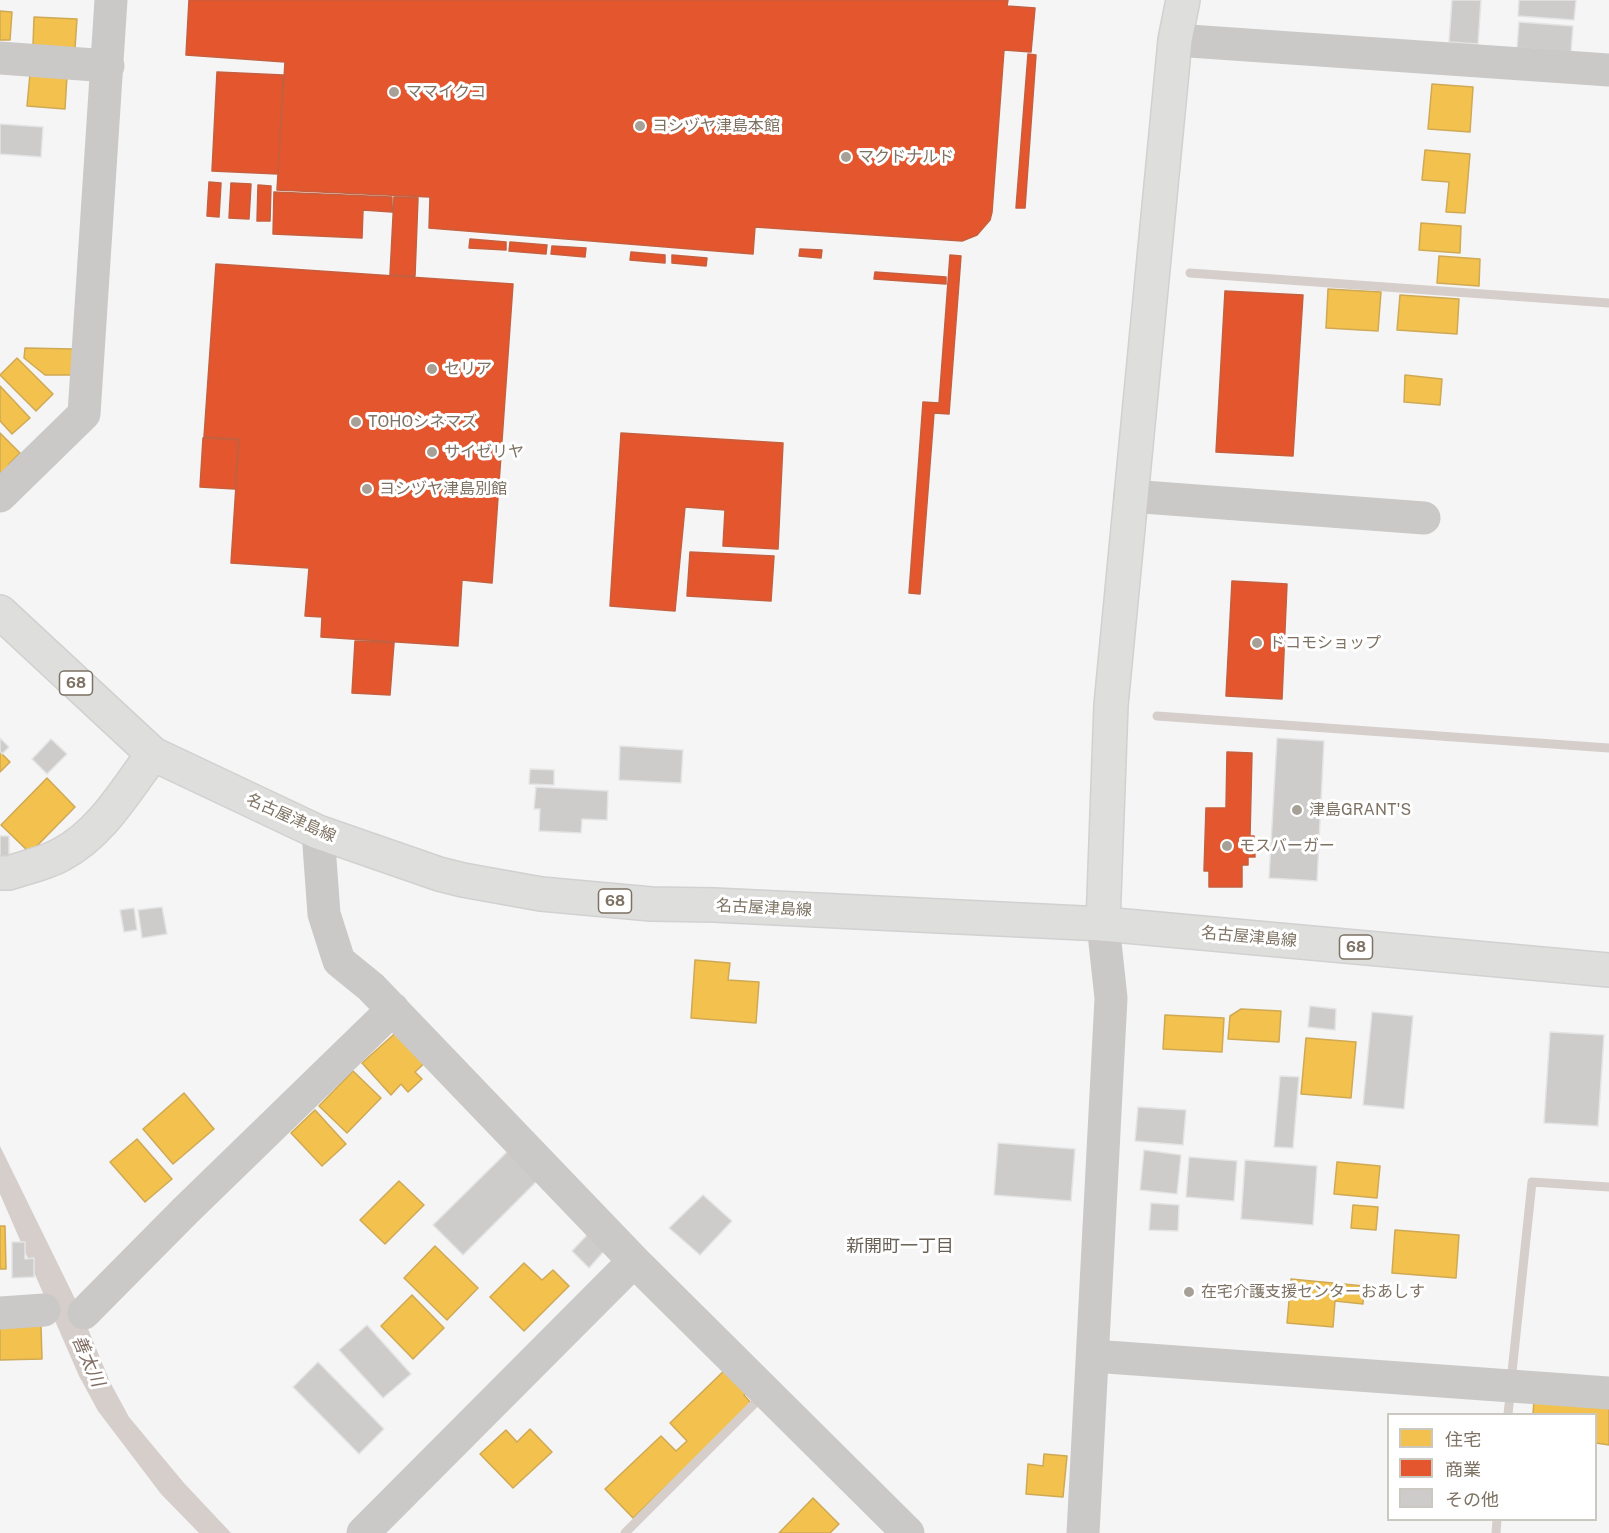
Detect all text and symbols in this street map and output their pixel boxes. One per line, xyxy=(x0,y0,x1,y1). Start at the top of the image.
place label: ママイクコ xyxy=(406,82,486,102)
marker: ママイクコ xyxy=(387,85,401,99)
place label: ヨシヅヤ津島本館 xyxy=(652,116,780,136)
marker: ヨシヅヤ津島本館 xyxy=(633,119,647,133)
place label: マクドナルド xyxy=(858,147,954,167)
marker: マクドナルド xyxy=(839,150,853,164)
place label: セリア xyxy=(444,359,492,379)
marker: セリア xyxy=(425,362,439,376)
place label: TOHOシネマズ xyxy=(368,412,477,432)
marker: TOHOシネマズ xyxy=(349,415,363,429)
place label: サイゼリヤ xyxy=(444,442,524,462)
marker: サイゼリヤ xyxy=(425,445,439,459)
place label: ヨシヅヤ津島別館 xyxy=(379,479,507,499)
marker: ヨシヅヤ津島別館 xyxy=(360,482,374,496)
place label: ドコモショップ xyxy=(1269,633,1381,653)
marker: ドコモショップ xyxy=(1250,636,1264,650)
road number: 68 xyxy=(60,671,92,695)
street label: 名古屋津島線 xyxy=(243,790,339,846)
place label: 津島GRANT'S xyxy=(1309,800,1411,820)
marker: 津島GRANT'S xyxy=(1290,803,1304,817)
place label: モスバーガー xyxy=(1239,836,1335,856)
marker: モスバーガー xyxy=(1220,839,1234,853)
road number: 68 xyxy=(598,889,632,913)
street label: 名古屋津島線 xyxy=(716,896,812,920)
street label: 名古屋津島線 xyxy=(1200,923,1298,951)
road number: 68 xyxy=(1340,935,1372,959)
district label: 新開町一丁目 xyxy=(846,1235,954,1257)
place label: 在宅介護支援センターおあしす xyxy=(1201,1282,1425,1302)
marker: 在宅介護支援センターおあしす xyxy=(1182,1285,1196,1299)
water label: 善太川 xyxy=(67,1332,109,1390)
legend xyxy=(1387,1413,1597,1521)
text: 住宅 xyxy=(1445,1429,1481,1450)
text: 商業 xyxy=(1445,1459,1481,1480)
text: その他 xyxy=(1445,1489,1499,1510)

